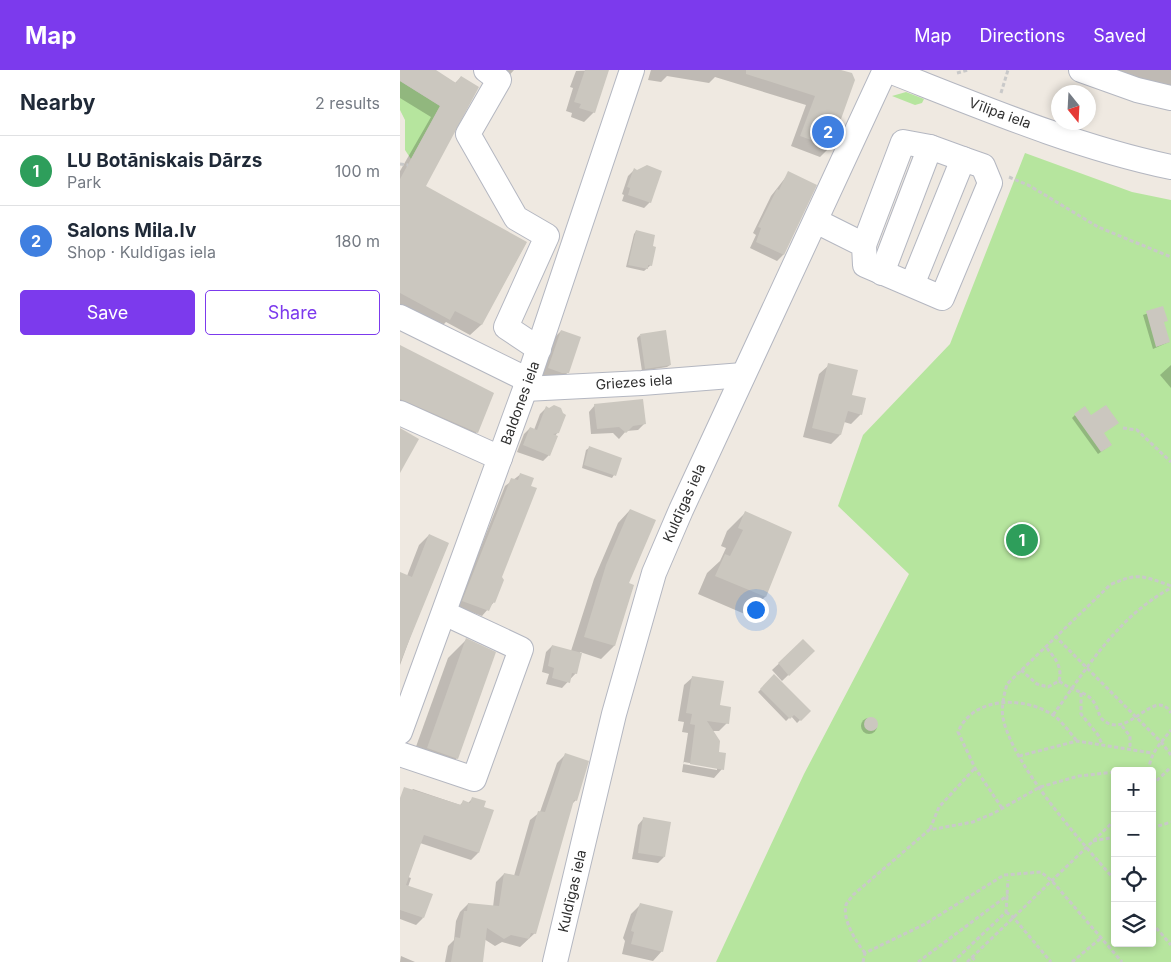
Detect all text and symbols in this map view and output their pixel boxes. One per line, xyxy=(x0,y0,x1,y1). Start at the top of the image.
text: Map xyxy=(25,21,76,50)
text: Map xyxy=(914,25,952,46)
text: Directions xyxy=(980,25,1065,46)
text: Saved xyxy=(1093,25,1146,46)
north arrow xyxy=(1051,85,1096,130)
text: Nearby xyxy=(20,90,95,115)
text: 2 results xyxy=(315,93,380,113)
street label: Vīlipa iela xyxy=(967,93,1034,132)
pin: 2 xyxy=(812,113,844,151)
text: LU Botāniskais Dārzs xyxy=(67,149,262,172)
text: 1 xyxy=(33,161,39,181)
text: 100 m xyxy=(335,161,380,181)
text: Park xyxy=(67,172,101,192)
text: Salons Mila.lv xyxy=(67,219,196,242)
text: 2 xyxy=(31,231,41,251)
text: 180 m xyxy=(335,231,380,251)
text: Shop · Kuldīgas iela xyxy=(67,242,216,262)
button: Save xyxy=(20,290,195,335)
button: Share xyxy=(205,290,380,335)
street label: Baldones iela xyxy=(497,359,543,447)
street label: Griezes iela xyxy=(595,370,673,393)
street label: Kuldīgas iela xyxy=(659,461,708,545)
pin: 1 xyxy=(1006,521,1038,559)
your location xyxy=(743,597,769,623)
map controls xyxy=(1111,767,1156,947)
button: + xyxy=(1111,767,1156,812)
button: − xyxy=(1111,812,1156,857)
street label: Kuldīgas iela xyxy=(554,848,589,934)
button: locate xyxy=(1111,857,1156,902)
button: layers xyxy=(1111,902,1156,947)

